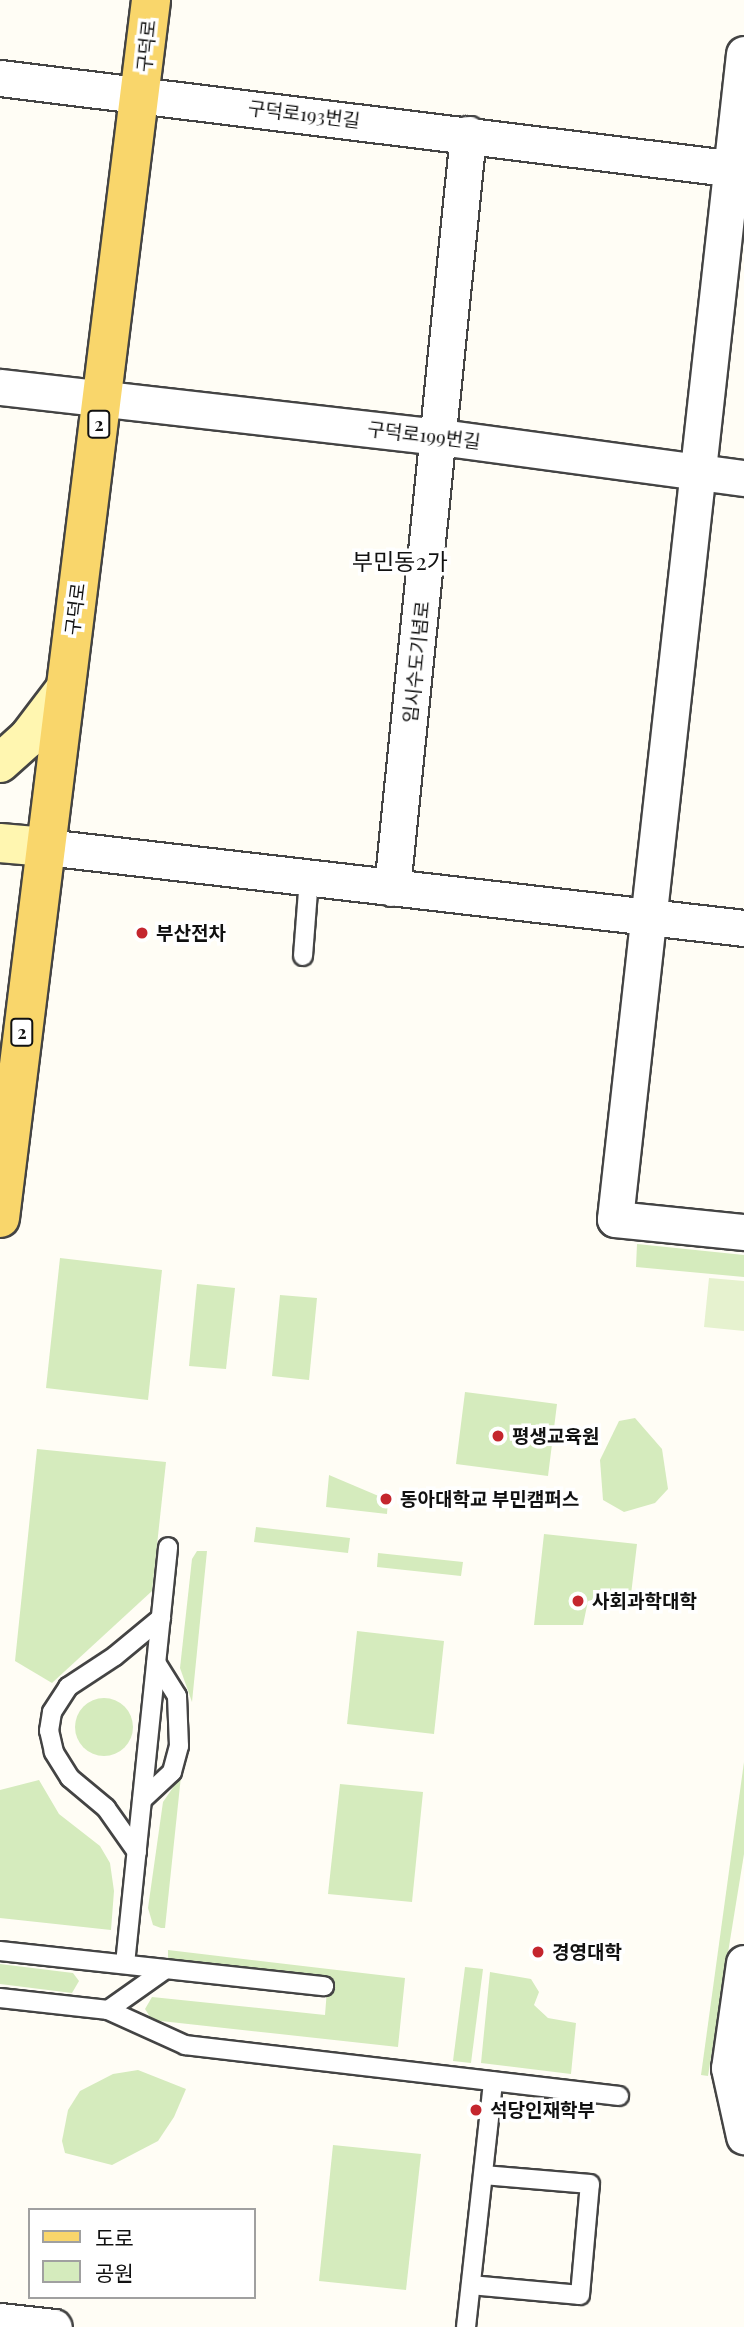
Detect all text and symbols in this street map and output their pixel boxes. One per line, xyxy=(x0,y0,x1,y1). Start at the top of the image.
street label: 구덕로 xyxy=(132,19,160,73)
street label: 구덕로193번길 xyxy=(247,96,361,132)
road number: 2 xyxy=(87,410,111,438)
street label: 구덕로199번길 xyxy=(366,417,482,453)
district label: 부민동2가 xyxy=(352,547,448,575)
street label: 구덕로 xyxy=(60,582,90,636)
street label: 임시수도기념로 xyxy=(398,600,434,724)
place label: 부산전차 xyxy=(156,922,226,944)
marker: 부산전차 xyxy=(134,925,150,941)
road number: 2 xyxy=(10,1017,34,1046)
place label: 평생교육원 xyxy=(512,1425,599,1447)
marker: 평생교육원 xyxy=(490,1428,506,1444)
place label: 동아대학교 부민캠퍼스 xyxy=(400,1488,579,1510)
marker: 동아대학교 부민캠퍼스 xyxy=(378,1491,394,1507)
place label: 사회과학대학 xyxy=(592,1590,697,1612)
marker: 사회과학대학 xyxy=(570,1593,586,1609)
place label: 경영대학 xyxy=(552,1941,622,1963)
marker: 경영대학 xyxy=(530,1944,546,1960)
place label: 석당인재학부 xyxy=(490,2099,595,2121)
marker: 석당인재학부 xyxy=(468,2102,484,2118)
legend xyxy=(28,2208,256,2299)
text: 도로 xyxy=(95,2223,134,2251)
text: 공원 xyxy=(95,2258,134,2286)

